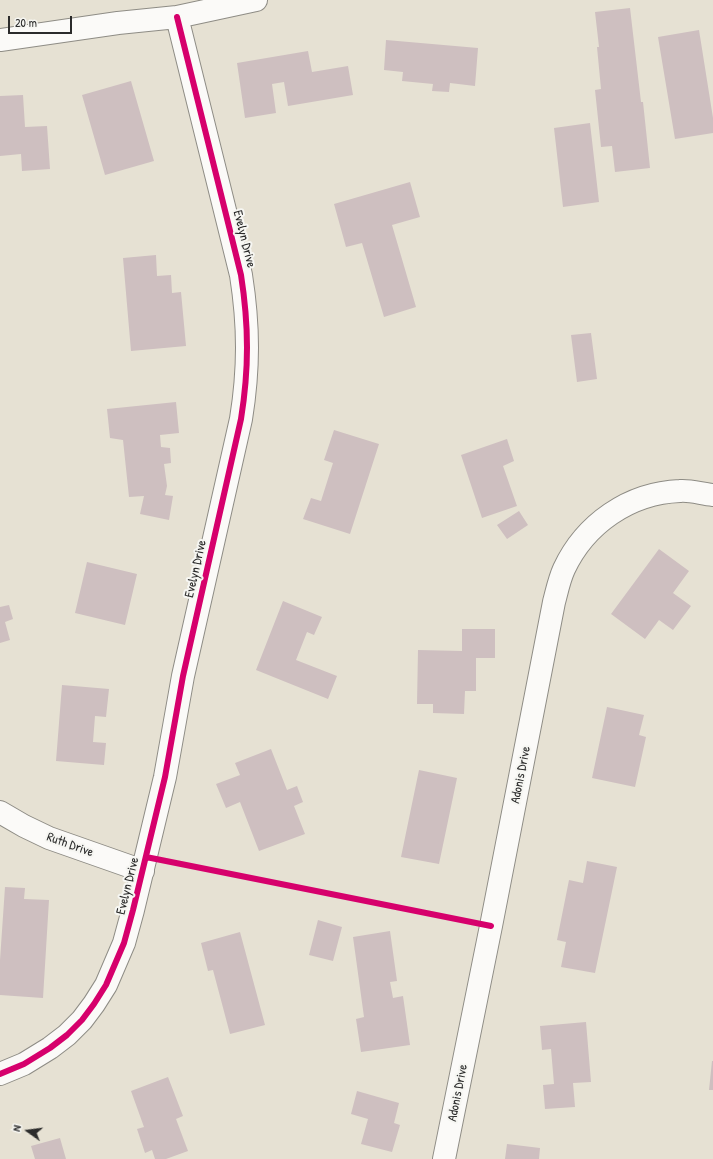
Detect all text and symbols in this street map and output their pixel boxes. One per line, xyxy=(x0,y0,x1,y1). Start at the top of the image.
scale bar xyxy=(10,8,74,34)
text: 20 m xyxy=(15,14,37,31)
street label: Evelyn Drive xyxy=(229,209,259,269)
street label: Evelyn Drive xyxy=(182,539,210,599)
street label: Adonis Drive xyxy=(508,745,534,805)
street label: Ruth Drive xyxy=(45,829,95,861)
street label: Evelyn Drive xyxy=(113,856,143,916)
street label: Adonis Drive xyxy=(445,1063,471,1123)
north arrow xyxy=(8,1111,48,1151)
text: N xyxy=(9,1124,24,1133)

